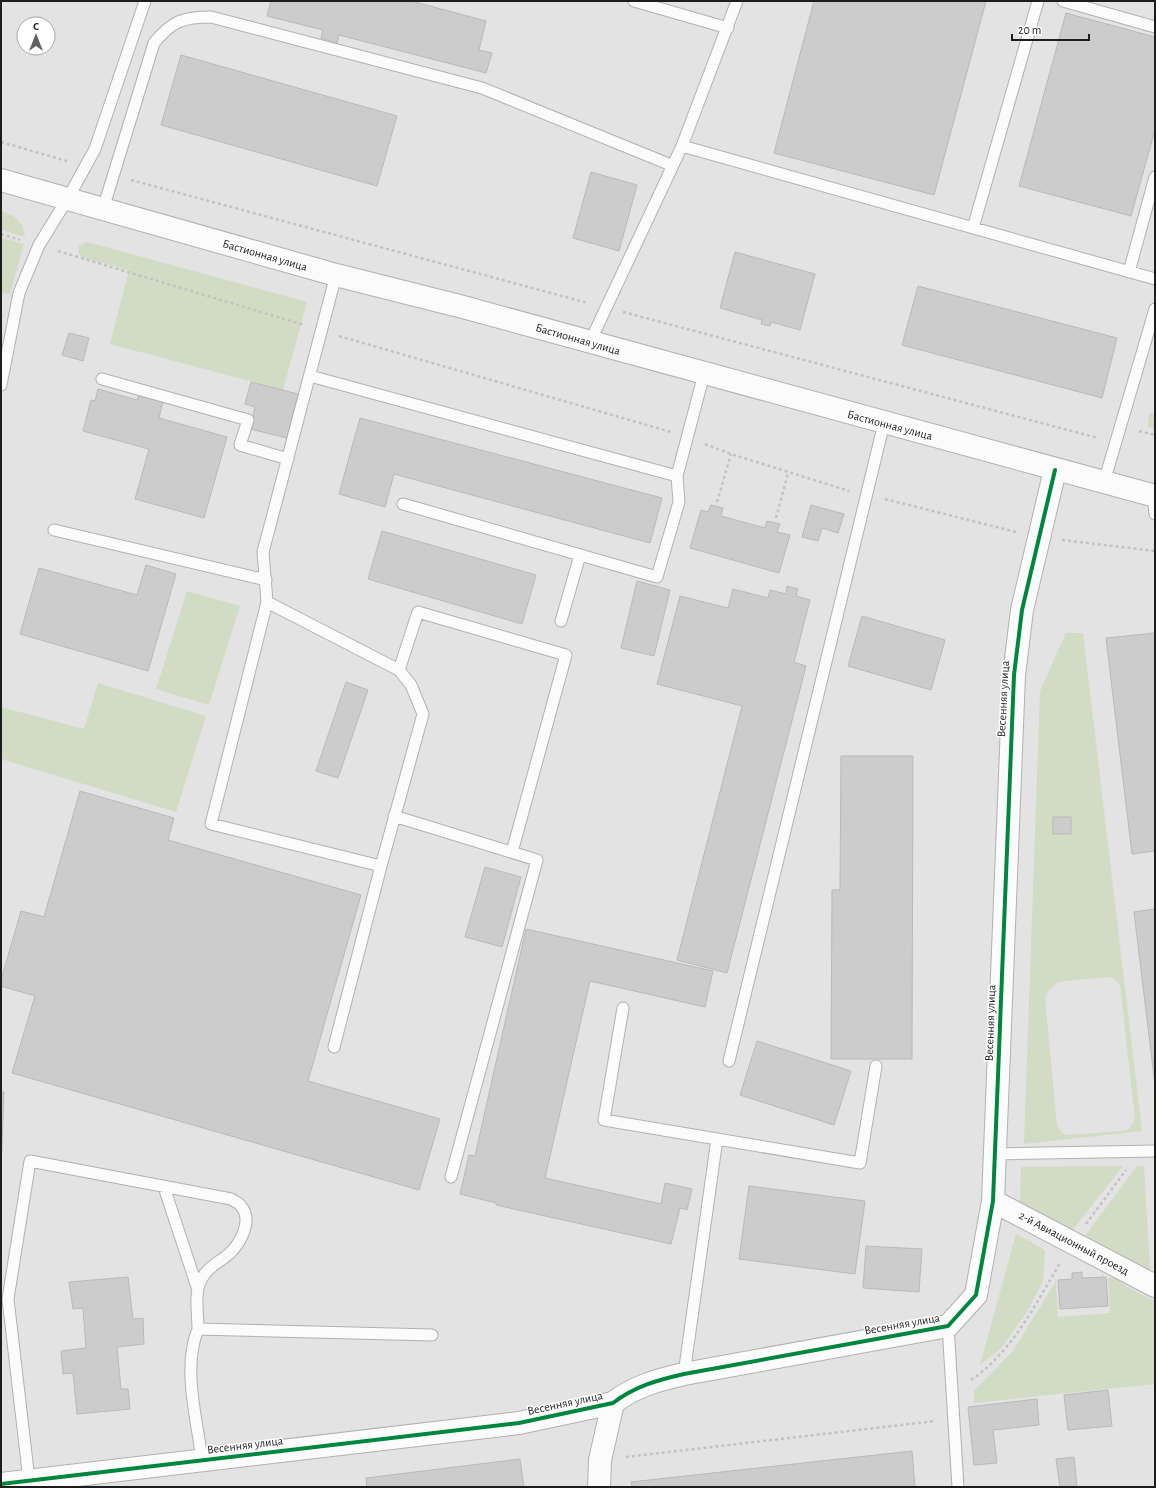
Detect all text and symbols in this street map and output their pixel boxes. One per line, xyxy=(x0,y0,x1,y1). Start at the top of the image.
north arrow xyxy=(16,16,56,56)
scale bar xyxy=(1012,16,1089,42)
text: С xyxy=(33,21,39,32)
text: 20 m xyxy=(1018,24,1041,36)
street label: Бастионная улица xyxy=(221,237,309,274)
street label: Бастионная улица xyxy=(534,321,622,358)
street label: Бастионная улица xyxy=(846,408,934,443)
street label: Весенняя улица xyxy=(995,660,1012,738)
street label: Весенняя улица xyxy=(983,984,998,1062)
street label: 2-й Авиационный проезд xyxy=(1017,1209,1131,1277)
street label: Весенняя улица xyxy=(863,1311,942,1338)
street label: Весенняя улица xyxy=(526,1389,604,1418)
street label: Весенняя улица xyxy=(206,1434,284,1457)

